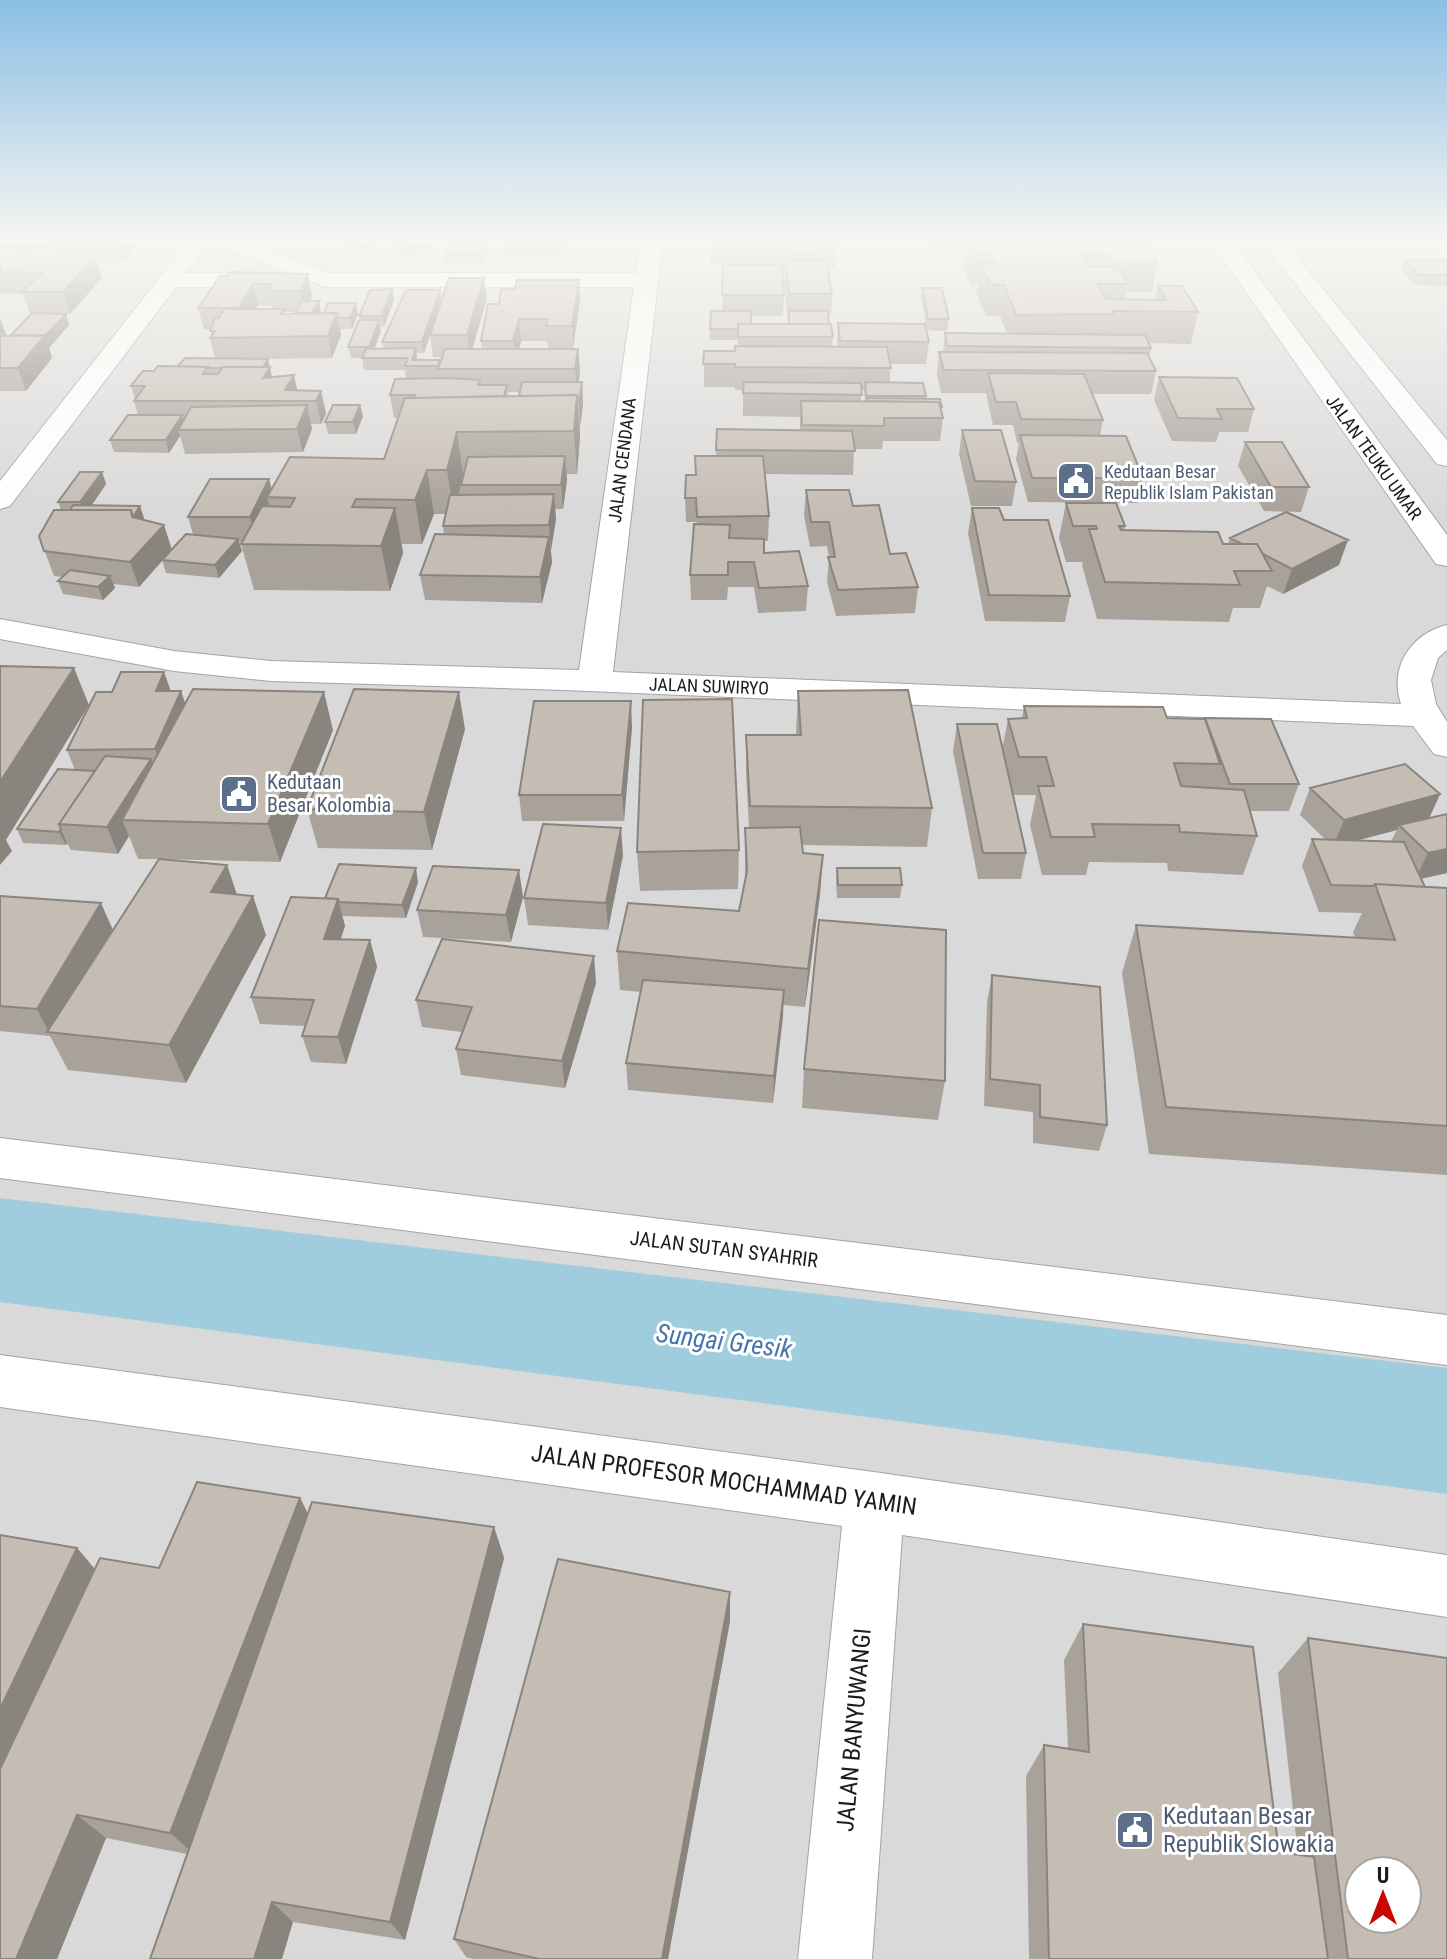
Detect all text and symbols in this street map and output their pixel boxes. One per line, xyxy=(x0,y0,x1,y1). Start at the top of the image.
street label: JALAN TEUKU UMAR xyxy=(1322,390,1427,524)
street label: JALAN CENDANA xyxy=(604,396,640,524)
public building icon: Kedutaan Besar Republik Islam Pakistan xyxy=(1055,460,1097,502)
place label: Kedutaan Besar Republik Islam Pakistan xyxy=(1104,461,1274,503)
street label: JALAN SUWIRYO xyxy=(649,673,769,699)
place label: Kedutaan Besar Kolombia xyxy=(267,770,391,817)
public building icon: Kedutaan Besar Kolombia xyxy=(218,773,260,815)
street label: JALAN SUTAN SYAHRIR xyxy=(629,1226,820,1272)
water label: Sungai Gresik xyxy=(654,1318,794,1364)
street label: JALAN PROFESOR MOCHAMMAD YAMIN xyxy=(529,1439,919,1521)
street label: JALAN BANYUWANGI xyxy=(831,1627,877,1833)
place label: Kedutaan Besar Republik Slowakia xyxy=(1163,1802,1335,1858)
public building icon: Kedutaan Besar Republik Slowakia xyxy=(1114,1809,1156,1851)
north arrow xyxy=(1343,1855,1423,1935)
text: U xyxy=(1377,1863,1389,1888)

